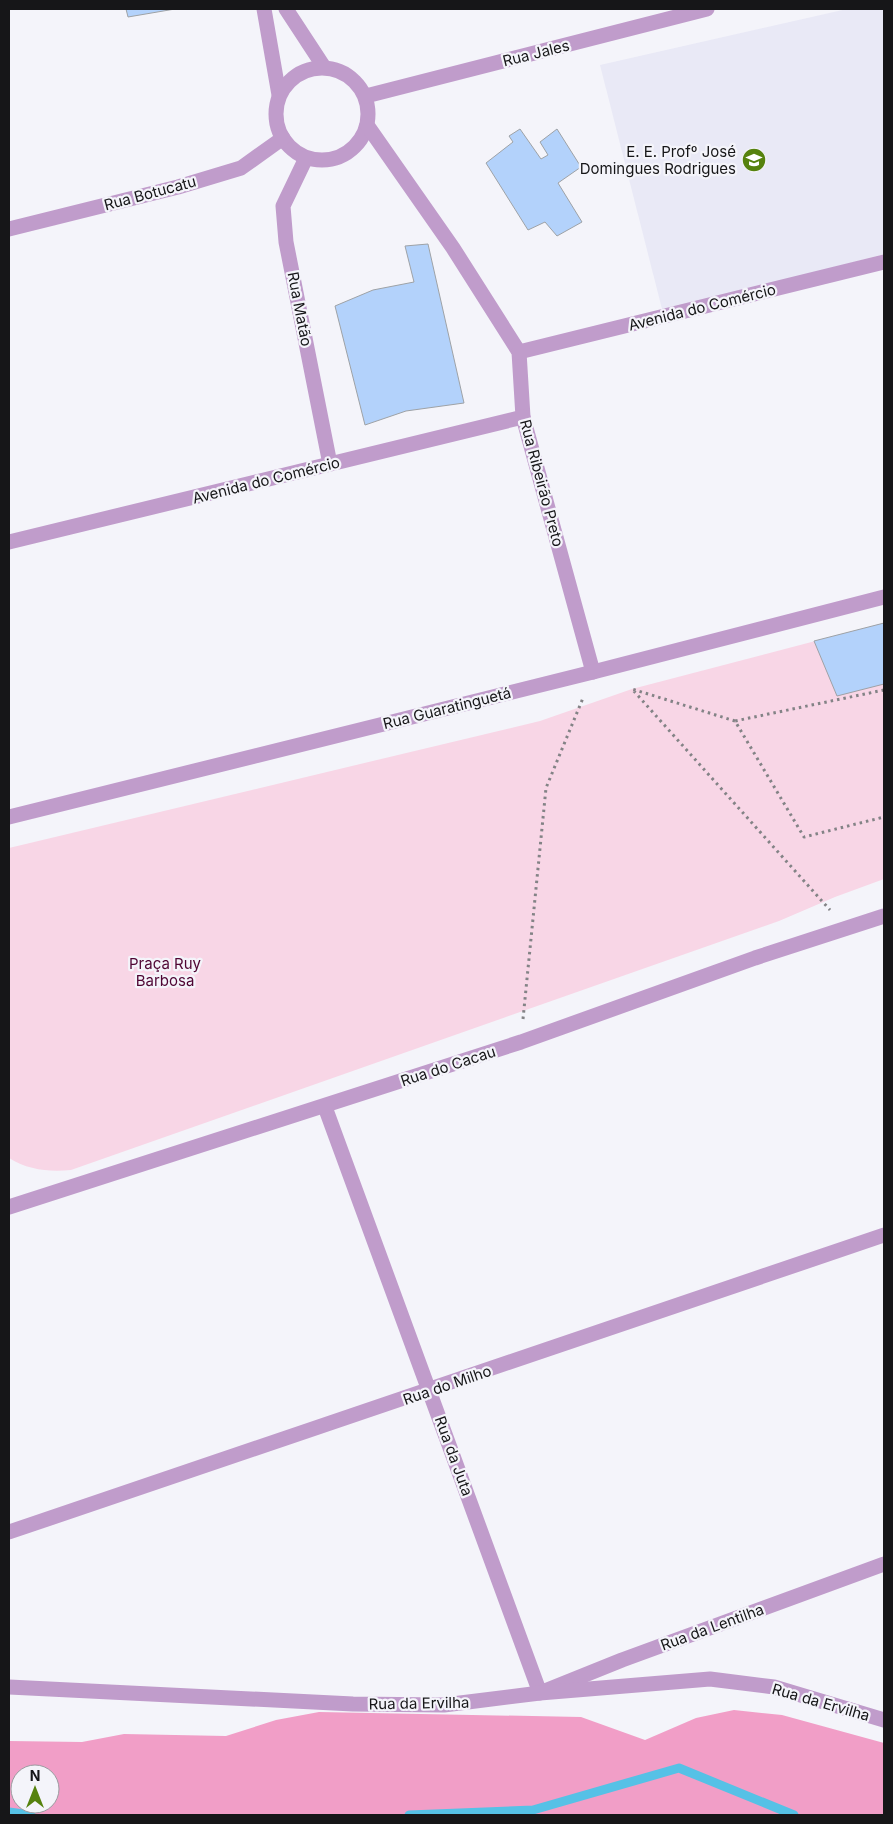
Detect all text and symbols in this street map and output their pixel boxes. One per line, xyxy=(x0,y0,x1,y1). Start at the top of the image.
street label: Rua Jales xyxy=(500,35,572,70)
place label: E. E. Profº José Domingues Rodrigues xyxy=(580,142,736,178)
school or university icon: E. E. Profº José Domingues Rodrigues xyxy=(741,147,767,173)
street label: Rua Botucatu xyxy=(102,172,198,214)
street label: Rua Matão xyxy=(283,270,317,348)
street label: Avenida do Comércio xyxy=(626,279,778,335)
street label: Rua Ribeirão Preto xyxy=(516,417,568,549)
street label: Avenida do Comércio xyxy=(190,452,342,508)
street label: Rua Guaratinguetá xyxy=(381,683,513,733)
park label: Praça Ruy Barbosa xyxy=(129,954,202,990)
street label: Rua do Cacau xyxy=(398,1042,498,1090)
street label: Rua do Milho xyxy=(400,1361,494,1409)
street label: Rua da Juta xyxy=(431,1413,477,1499)
street label: Rua da Lentilha xyxy=(658,1600,766,1654)
street label: Rua da Ervilha xyxy=(770,1679,872,1725)
street label: Rua da Ervilha xyxy=(368,1693,470,1713)
north arrow xyxy=(10,1764,60,1814)
text: N xyxy=(30,1767,40,1784)

